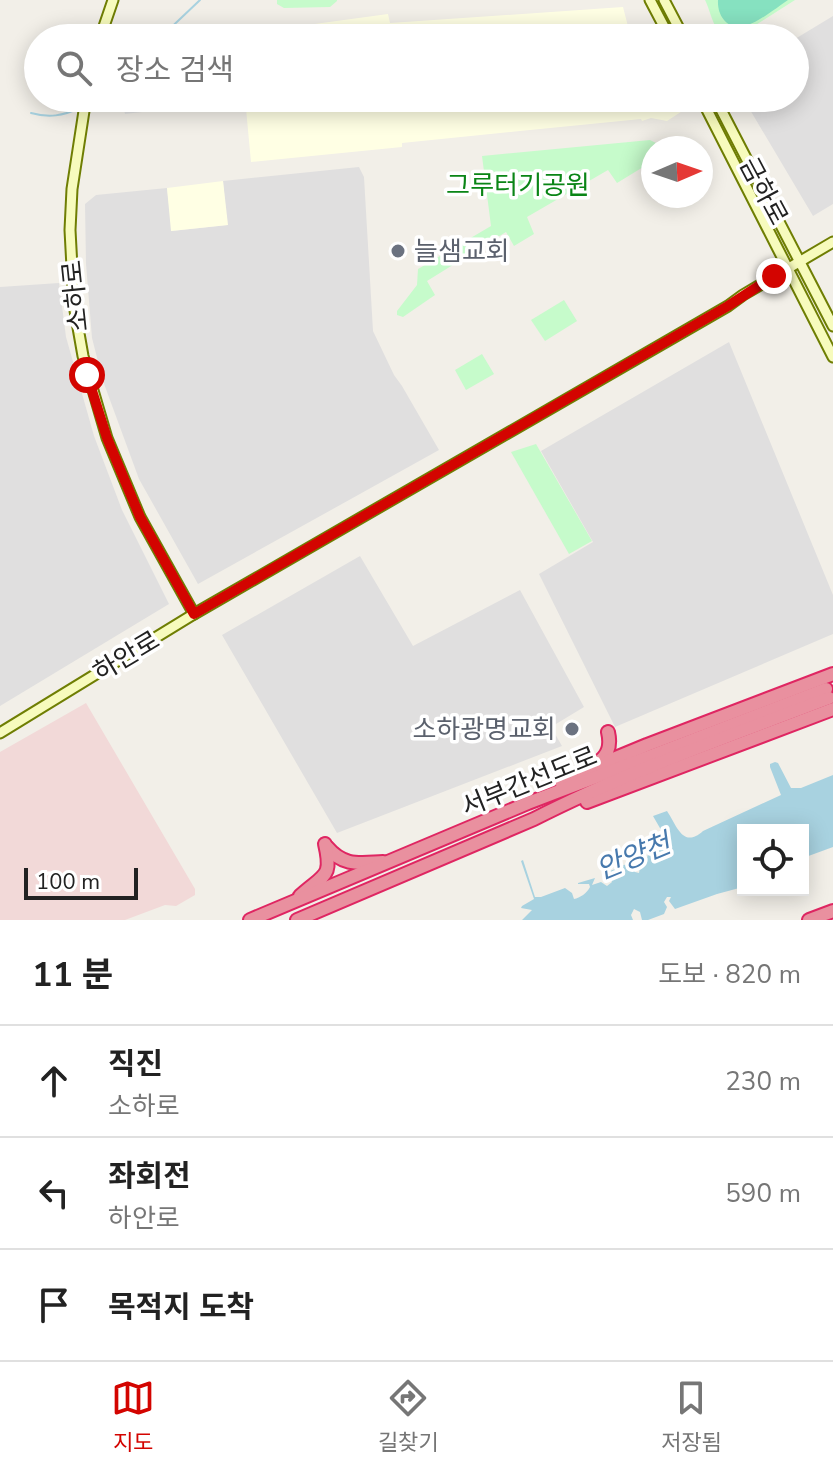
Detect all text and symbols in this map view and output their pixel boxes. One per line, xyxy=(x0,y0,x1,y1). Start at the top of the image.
search box xyxy=(24,24,809,112)
icon: search xyxy=(52,46,96,90)
text: 장소 검색 xyxy=(116,50,234,91)
north arrow xyxy=(641,136,713,208)
street label: 금하로 xyxy=(731,151,796,231)
park label: 그루터기공원 xyxy=(446,168,590,203)
place label: 늘샘교회 xyxy=(414,234,510,269)
marker: 늘샘교회 xyxy=(389,242,407,260)
street label: 소하로 xyxy=(54,258,97,333)
route end xyxy=(756,258,792,294)
route start xyxy=(69,357,105,393)
street label: 하안로 xyxy=(86,623,166,690)
place label: 소하광명교회 xyxy=(412,712,556,747)
marker: 소하광명교회 xyxy=(563,720,581,738)
street label: 서부간선도로 xyxy=(456,738,602,825)
water label: 안양천 xyxy=(590,824,679,889)
map controls xyxy=(737,824,809,896)
button: locate xyxy=(737,824,809,896)
scale bar xyxy=(24,864,138,900)
text: 100 m xyxy=(36,867,100,897)
text: 11 분 xyxy=(32,952,113,998)
text: 도보 · 820 m xyxy=(658,957,801,992)
text: 직진 xyxy=(108,1044,163,1085)
icon: ahead xyxy=(32,1059,76,1103)
text: 230 m xyxy=(725,1064,801,1099)
text: 소하로 xyxy=(108,1089,180,1124)
text: 좌회전 xyxy=(108,1156,191,1197)
icon: left xyxy=(32,1171,76,1215)
text: 590 m xyxy=(725,1176,801,1211)
text: 하안로 xyxy=(108,1201,180,1236)
icon: arrive xyxy=(32,1283,76,1327)
text: 목적지 도착 xyxy=(108,1287,254,1328)
tab: 지도 xyxy=(111,1376,155,1458)
tab: 길찾기 xyxy=(378,1376,438,1458)
tab: 저장됨 xyxy=(661,1376,722,1458)

